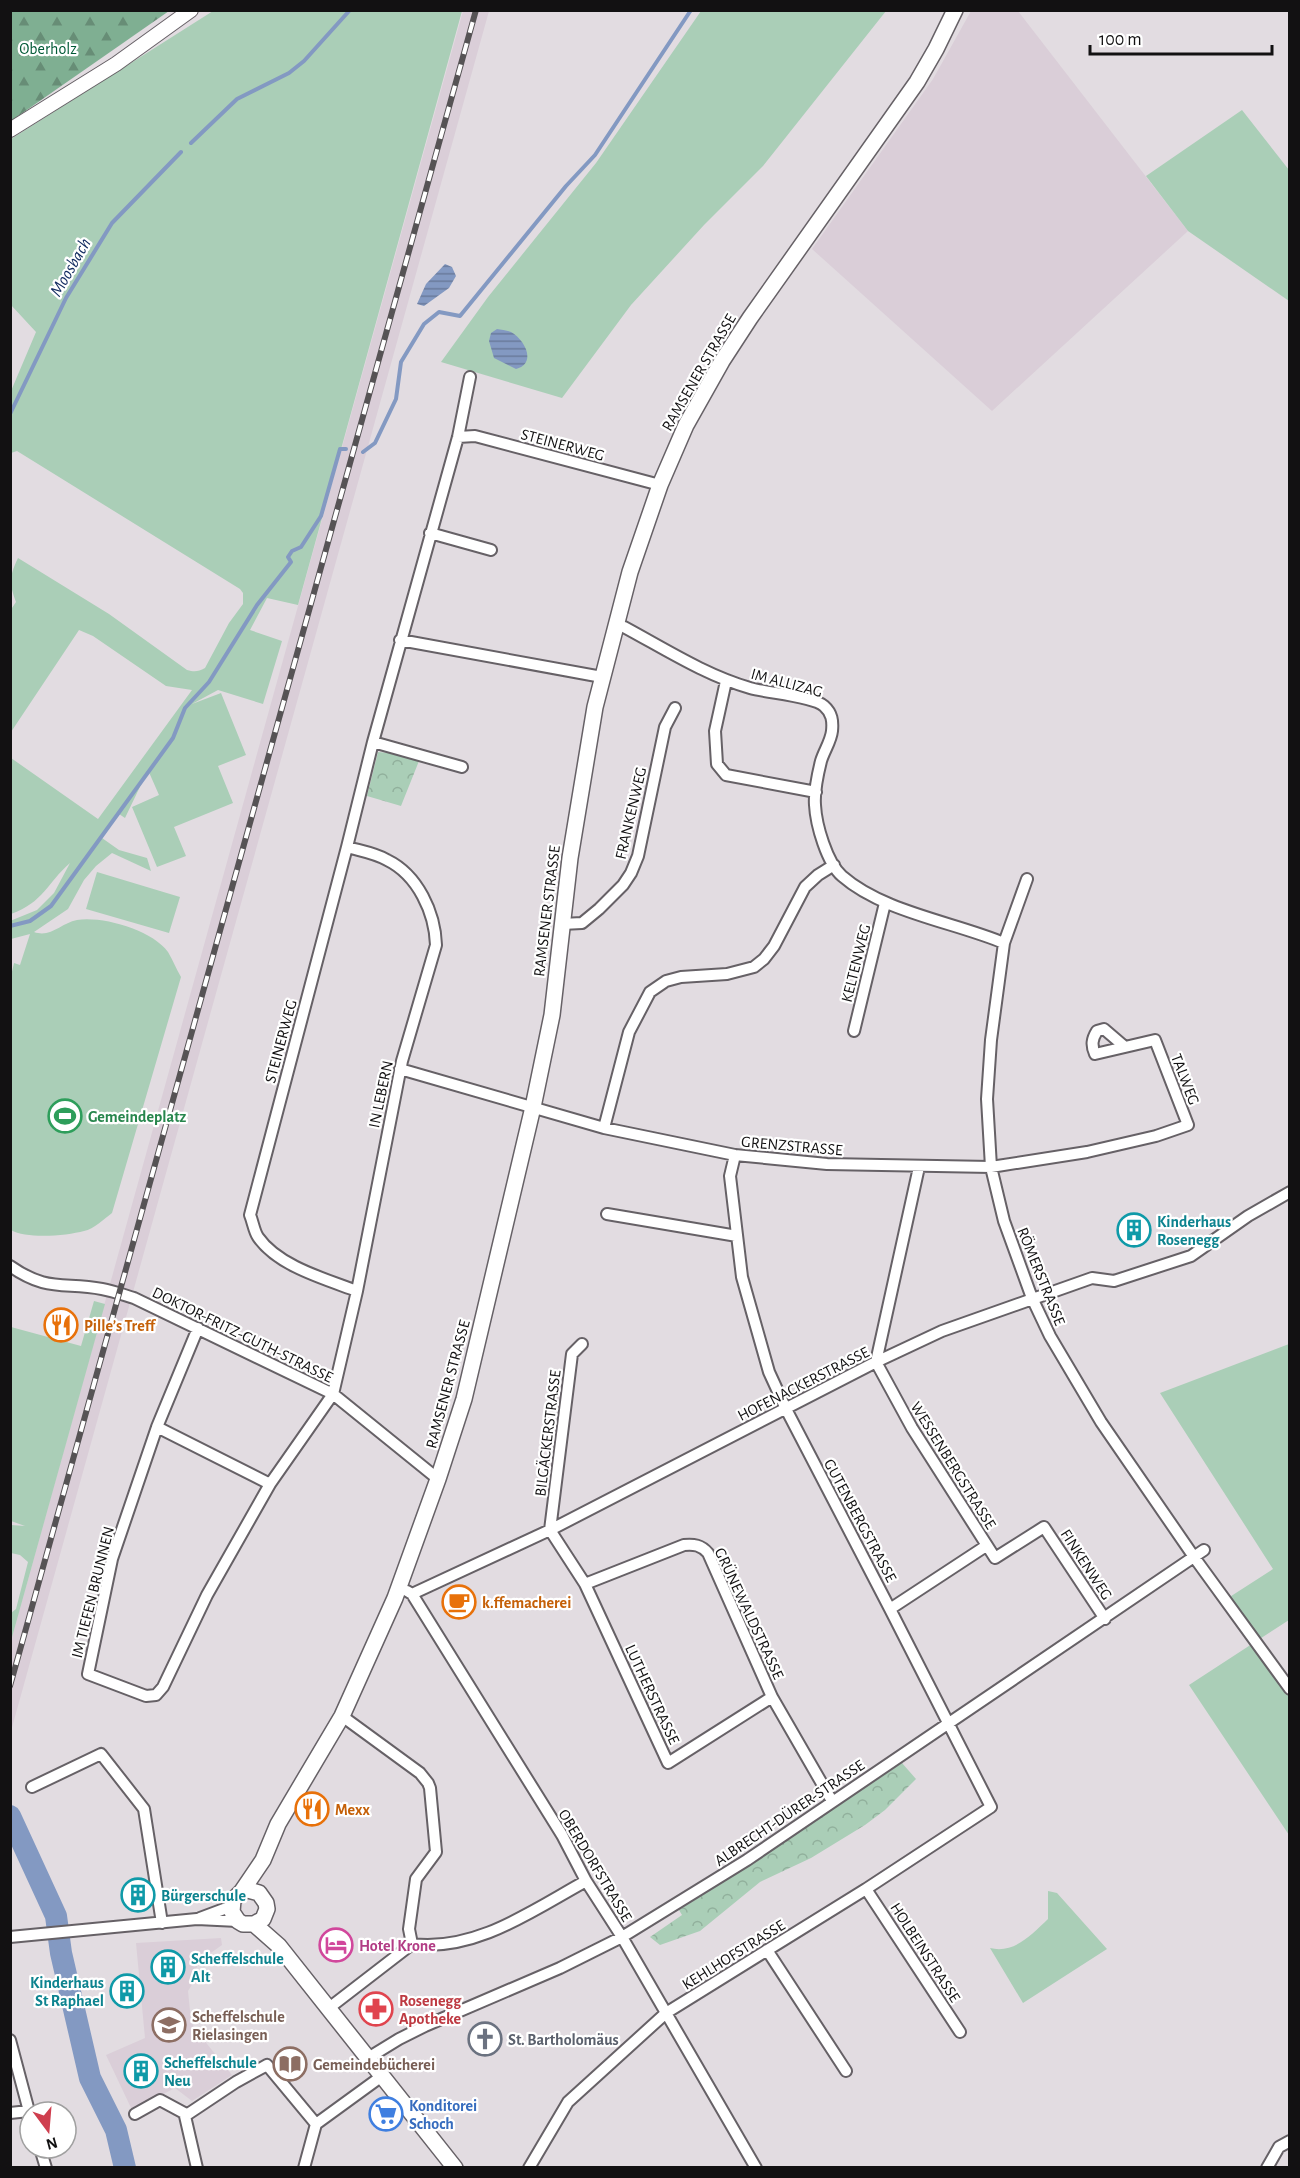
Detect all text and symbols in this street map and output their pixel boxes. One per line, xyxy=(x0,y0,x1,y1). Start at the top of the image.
scale bar xyxy=(1090,18,1272,56)
text: 100 m xyxy=(1099,31,1142,49)
park label: Oberholz xyxy=(19,41,77,57)
water label: Moosbach xyxy=(47,235,95,300)
street label: RAMSENER STRASSE xyxy=(659,311,739,434)
street label: STEINERWEG xyxy=(519,426,606,464)
street label: IM ALLIZAG xyxy=(749,666,824,700)
street label: FRANKENWEG xyxy=(613,765,649,861)
street label: RAMSENER STRASSE xyxy=(531,844,563,978)
street label: KELTENWEG xyxy=(839,923,873,1004)
street label: STEINERWEG xyxy=(262,998,300,1085)
street label: TALWEG xyxy=(1168,1052,1202,1107)
street label: IN LEBERN xyxy=(366,1059,396,1129)
sports icon: Gemeindeplatz xyxy=(47,1098,83,1134)
place label: Gemeindeplatz xyxy=(88,1109,186,1125)
street label: GRENZSTRASSE xyxy=(741,1134,844,1158)
building icon: Kinderhaus Rosenegg xyxy=(1116,1212,1152,1248)
place label: Kinderhaus Rosenegg xyxy=(1157,1214,1231,1248)
street label: RÖMERSTRASSE xyxy=(1014,1224,1070,1328)
street label: DOKTOR-FRITZ-GUTH-STRASSE xyxy=(150,1284,336,1386)
restaurant icon: Pille’s Treff xyxy=(43,1307,79,1343)
place label: Pille’s Treff xyxy=(84,1318,157,1334)
street label: RAMSENER STRASSE xyxy=(423,1318,473,1450)
street label: HOFENACKERSTRASSE xyxy=(735,1344,872,1424)
street label: BILGÄCKERSTRASSE xyxy=(530,1368,564,1497)
street label: WESSENBERGSTRASSE xyxy=(908,1399,999,1532)
street label: GUTENBERGSTRASSE xyxy=(821,1456,899,1585)
street label: IM TIEFEN BRUNNEN xyxy=(69,1525,117,1660)
street label: FINKENWEG xyxy=(1057,1526,1115,1603)
street label: GRÜNEWALDSTRASSE xyxy=(712,1544,789,1682)
cafe icon: k.ffemacherei xyxy=(441,1584,477,1620)
place label: k.ffemacherei xyxy=(482,1595,571,1611)
street label: LUTHERSTRASSE xyxy=(622,1642,682,1747)
street label: ALBRECHT-DÜRER-STRASSE xyxy=(711,1755,868,1869)
restaurant icon: Mexx xyxy=(294,1791,330,1827)
place label: Mexx xyxy=(335,1802,370,1818)
street label: OBERDORFSTRASSE xyxy=(555,1807,635,1925)
building icon: Bürgerschule xyxy=(120,1877,156,1913)
place label: Bürgerschule xyxy=(161,1888,246,1904)
street label: HOLBEINSTRASSE xyxy=(887,1900,963,2005)
street label: KEHLHOFSTRASSE xyxy=(679,1917,788,1993)
hotel icon: Hotel Krone xyxy=(318,1927,354,1963)
place label: Hotel Krone xyxy=(359,1938,436,1954)
building icon: Scheffelschule Alt xyxy=(150,1949,186,1985)
place label: Scheffelschule Alt xyxy=(191,1951,284,1985)
building icon: Kinderhaus St Raphael xyxy=(109,1973,145,2009)
place label: Kinderhaus St Raphael xyxy=(30,1975,104,2009)
pharmacy icon: Rosenegg Apotheke xyxy=(358,1991,394,2027)
place label: Rosenegg Apotheke xyxy=(399,1993,462,2027)
school or university icon: Scheffelschule Rielasingen xyxy=(151,2007,187,2043)
place label: Scheffelschule Rielasingen xyxy=(192,2009,285,2043)
church icon: St. Bartholomäus xyxy=(467,2021,503,2057)
place label: St. Bartholomäus xyxy=(508,2032,619,2048)
library icon: Gemeindebücherei xyxy=(272,2046,308,2082)
building icon: Scheffelschule Neu xyxy=(123,2053,159,2089)
place label: Scheffelschule Neu xyxy=(164,2055,257,2089)
place label: Gemeindebücherei xyxy=(313,2057,435,2073)
supermarket icon: Konditorei Schoch xyxy=(368,2096,404,2132)
place label: Konditorei Schoch xyxy=(409,2098,477,2132)
north arrow xyxy=(18,2100,78,2160)
text: N xyxy=(44,2134,59,2153)

